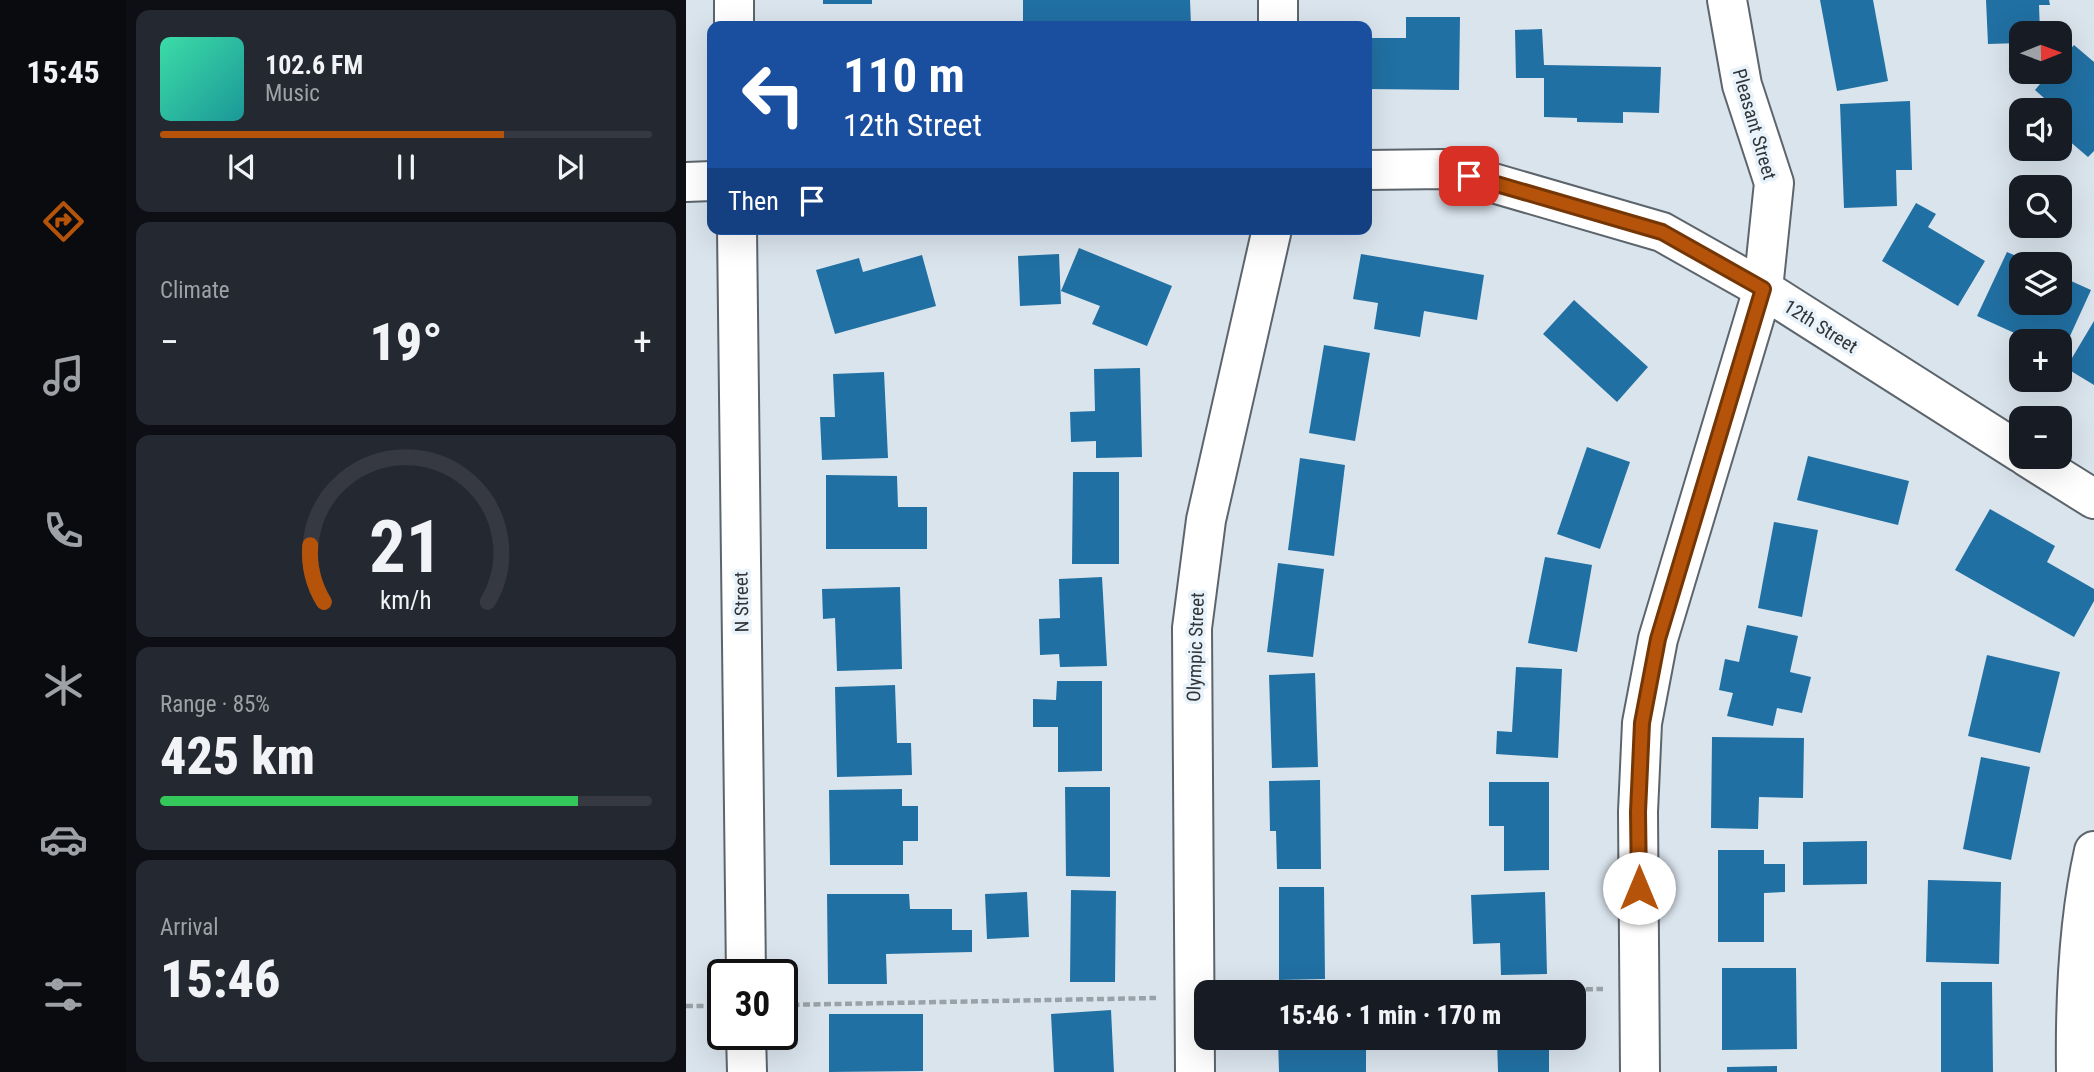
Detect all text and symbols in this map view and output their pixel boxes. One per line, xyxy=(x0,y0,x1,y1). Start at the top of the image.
north arrow xyxy=(2009,21,2072,84)
map controls xyxy=(2009,21,2072,469)
text: 110 m xyxy=(843,47,965,104)
icon: left xyxy=(728,49,819,140)
text: 102.6 FM xyxy=(265,50,363,80)
text: 15:45 xyxy=(26,53,100,91)
street label: Pleasant Street xyxy=(1728,66,1781,182)
text: Music xyxy=(265,80,320,107)
button: sound xyxy=(2009,98,2072,161)
text: 12th Street xyxy=(843,106,982,144)
pin xyxy=(1439,146,1499,206)
icon: previous xyxy=(223,148,261,186)
icon: pause xyxy=(387,148,425,186)
icon: next xyxy=(551,148,589,186)
icon: arrive xyxy=(1450,157,1488,195)
button: search xyxy=(2009,175,2072,238)
icon: arrive xyxy=(793,182,831,220)
text: Then xyxy=(728,186,779,216)
icon: directions xyxy=(39,197,88,246)
button: layers xyxy=(2009,252,2072,315)
text: Climate xyxy=(160,277,230,304)
street label: 12th Street xyxy=(1780,295,1862,358)
text: 19° xyxy=(369,312,443,373)
text: − xyxy=(160,320,179,364)
text: + xyxy=(633,320,652,364)
button: + xyxy=(2009,329,2072,392)
icon: music xyxy=(39,351,88,400)
button: − xyxy=(2009,406,2072,469)
text: 21 xyxy=(369,504,443,590)
icon: phone xyxy=(39,506,88,555)
street label: N Street xyxy=(729,571,754,633)
text: km/h xyxy=(380,586,432,615)
street label: Olympic Street xyxy=(1182,592,1209,702)
icon: climate xyxy=(39,661,88,710)
text: Range · 85% xyxy=(160,691,270,718)
text: 425 km xyxy=(160,726,315,787)
icon: car xyxy=(39,815,88,864)
position arrow xyxy=(1602,851,1676,925)
text: Arrival xyxy=(160,914,219,941)
text: 15:46 xyxy=(160,949,280,1010)
speed limit sign: 30 xyxy=(707,959,798,1050)
icon: filters xyxy=(39,970,88,1019)
text: 15:46 · 1 min · 170 m xyxy=(1279,1000,1501,1030)

